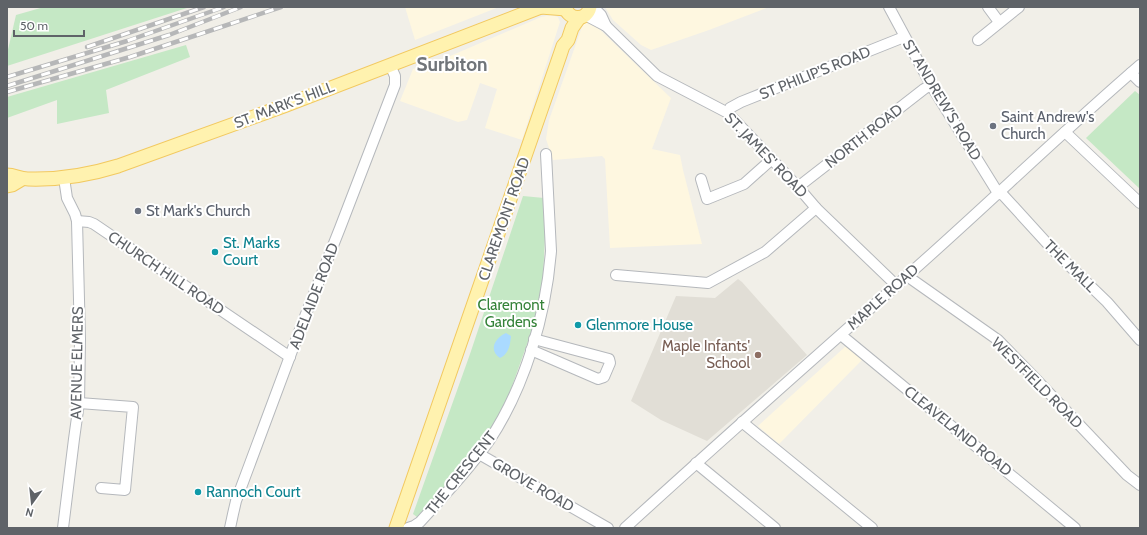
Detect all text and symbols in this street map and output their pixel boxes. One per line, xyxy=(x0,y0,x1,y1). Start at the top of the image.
scale bar xyxy=(14,12,84,38)
text: 50 m xyxy=(20,18,48,33)
street label: ST ANDREW'S ROAD xyxy=(899,36,985,164)
street label: ST PHILIP'S ROAD xyxy=(757,42,873,104)
district label: Surbiton xyxy=(417,53,487,76)
street label: ST. MARK'S HILL xyxy=(231,77,337,132)
street label: NORTH ROAD xyxy=(822,100,906,172)
place label: Saint Andrew's Church xyxy=(1001,108,1095,143)
street label: ST. JAMES' ROAD xyxy=(721,109,811,201)
marker: Saint Andrew's Church xyxy=(988,121,998,131)
street label: CLAREMONT ROAD xyxy=(474,155,534,283)
place label: St Mark's Church xyxy=(146,202,250,220)
marker: St Mark's Church xyxy=(133,206,143,216)
street label: CHURCH HILL ROAD xyxy=(104,227,228,319)
place label: St. Marks Court xyxy=(223,234,280,269)
street label: THE MALL xyxy=(1040,236,1100,296)
street label: ADELAIDE ROAD xyxy=(285,240,343,352)
marker: St. Marks Court xyxy=(210,247,220,257)
street label: MAPLE ROAD xyxy=(844,260,922,334)
park label: Claremont Gardens xyxy=(478,296,544,331)
street label: AVENUE ELMERS xyxy=(67,306,87,420)
place label: Glenmore House xyxy=(586,316,693,334)
marker: Glenmore House xyxy=(573,320,583,330)
street label: WESTFIELD ROAD xyxy=(988,334,1086,432)
place label: Maple Infants' School xyxy=(662,337,750,372)
marker: Maple Infants' School xyxy=(753,350,763,360)
street label: CLEAVELAND ROAD xyxy=(901,382,1015,480)
street label: THE CRESCENT xyxy=(422,428,500,518)
street label: GROVE ROAD xyxy=(489,454,577,516)
north arrow xyxy=(12,483,52,523)
place label: Rannoch Court xyxy=(206,483,300,501)
marker: Rannoch Court xyxy=(193,487,203,497)
text: N xyxy=(24,505,35,520)

